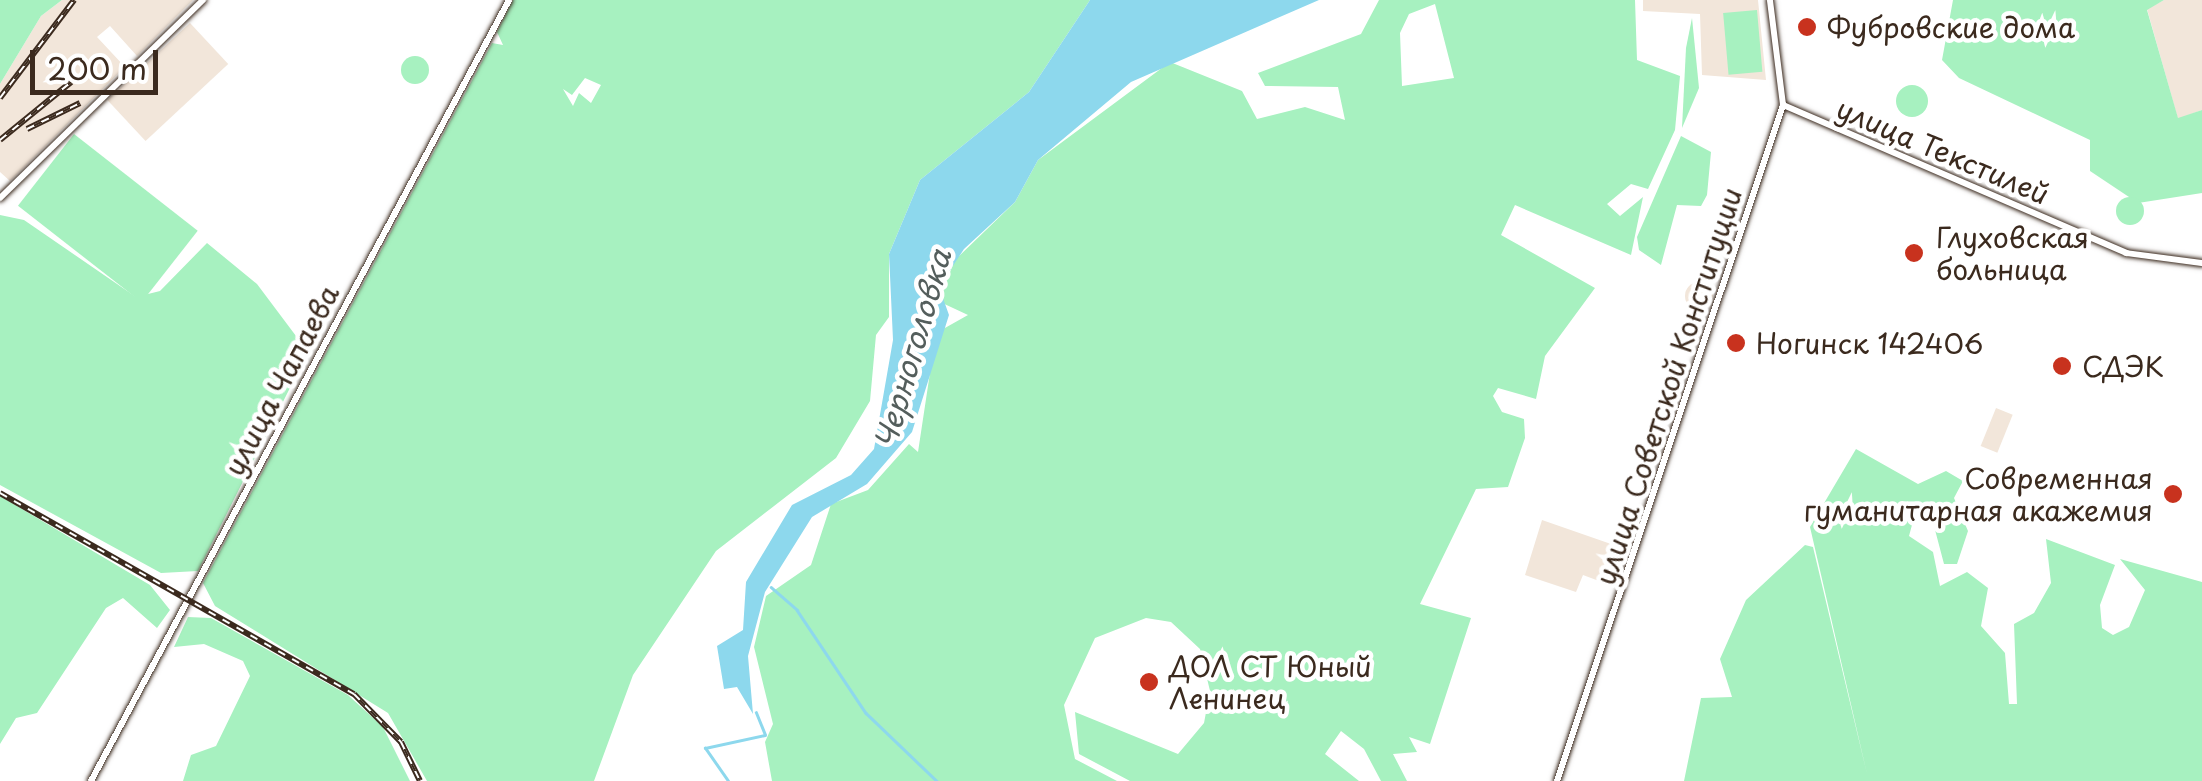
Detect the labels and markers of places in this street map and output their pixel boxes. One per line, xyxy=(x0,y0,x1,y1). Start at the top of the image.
place label: Фубровские дома xyxy=(1827,10,2075,44)
marker: Фубровские дома xyxy=(1796,16,1818,38)
place label: Глуховская больница xyxy=(1936,220,2089,286)
marker: Глуховская больница xyxy=(1901,240,1927,266)
place label: Ногинск 142406 xyxy=(1756,326,1984,360)
marker: Ногинск 142406 xyxy=(1725,332,1747,354)
place label: СДЭК xyxy=(2082,349,2164,383)
marker: СДЭК xyxy=(2051,355,2073,377)
place label: Современная гуманитарная акажемия xyxy=(1804,461,2153,527)
marker: Современная гуманитарная акажемия xyxy=(2162,483,2184,505)
place label: ДОЛ СТ Юный Ленинец xyxy=(1169,649,1375,715)
marker: ДОЛ СТ Юный Ленинец xyxy=(1138,671,1160,693)

